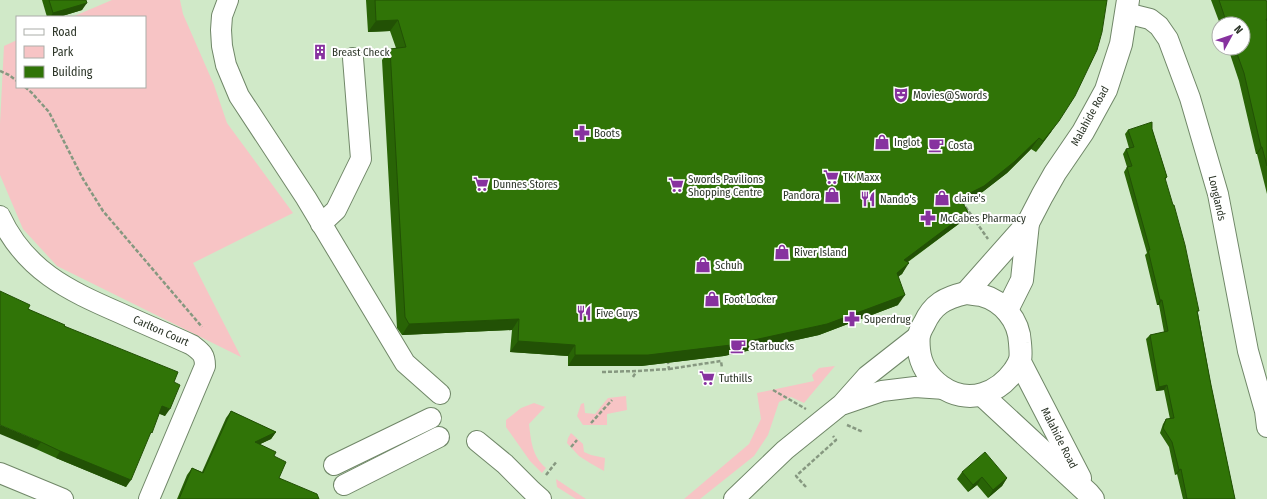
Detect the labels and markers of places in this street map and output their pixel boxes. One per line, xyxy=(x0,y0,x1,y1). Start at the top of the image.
building icon: Breast Check xyxy=(311,43,329,61)
place label: Breast Check xyxy=(332,46,390,59)
theatre icon: Movies@Swords xyxy=(892,86,910,104)
place label: Movies@Swords xyxy=(913,89,987,102)
pharmacy icon: Boots xyxy=(573,124,591,142)
place label: Boots xyxy=(594,127,620,140)
shop icon: Inglot xyxy=(873,133,891,151)
place label: Inglot xyxy=(894,136,920,149)
cafe icon: Costa xyxy=(927,136,945,154)
place label: Costa xyxy=(948,139,973,152)
supermarket icon: TK Maxx xyxy=(822,168,840,186)
place label: TK Maxx xyxy=(843,171,880,184)
place label: Swords Pavilions Shopping Centre xyxy=(688,173,763,199)
supermarket icon: Dunnes Stores xyxy=(472,175,490,193)
supermarket icon: Swords Pavilions Shopping Centre xyxy=(667,176,685,194)
place label: Dunnes Stores xyxy=(493,178,558,191)
shop icon: Pandora xyxy=(823,186,841,204)
place label: Pandora xyxy=(783,189,820,202)
shop icon: claire's xyxy=(933,189,951,207)
restaurant icon: Nando's xyxy=(859,190,877,208)
place label: claire's xyxy=(954,192,986,205)
place label: Nando's xyxy=(880,193,917,206)
pharmacy icon: McCabes Pharmacy xyxy=(919,209,937,227)
place label: McCabes Pharmacy xyxy=(940,212,1026,225)
shop icon: River Island xyxy=(773,243,791,261)
place label: River Island xyxy=(794,246,847,259)
shop icon: Schuh xyxy=(694,256,712,274)
place label: Schuh xyxy=(715,259,743,272)
shop icon: Foot Locker xyxy=(703,290,721,308)
place label: Foot Locker xyxy=(724,293,776,306)
restaurant icon: Five Guys xyxy=(575,304,593,322)
place label: Five Guys xyxy=(596,307,638,320)
pharmacy icon: Superdrug xyxy=(843,310,861,328)
place label: Superdrug xyxy=(864,313,912,326)
cafe icon: Starbucks xyxy=(729,337,747,355)
place label: Starbucks xyxy=(750,340,795,353)
supermarket icon: Tuthills xyxy=(698,369,716,387)
place label: Tuthills xyxy=(719,372,752,385)

